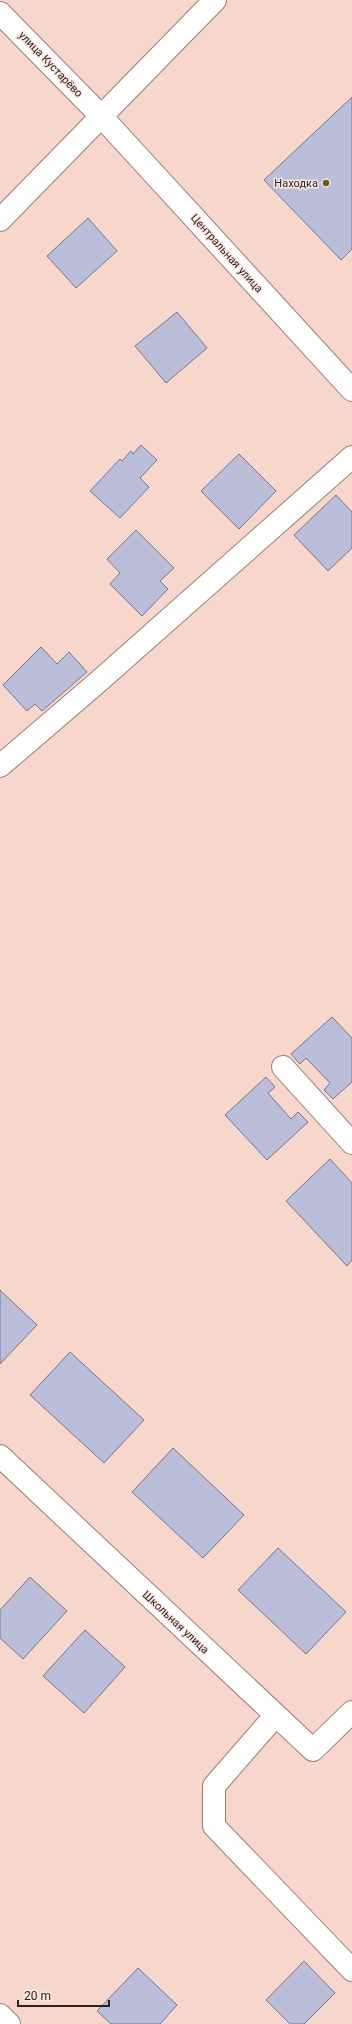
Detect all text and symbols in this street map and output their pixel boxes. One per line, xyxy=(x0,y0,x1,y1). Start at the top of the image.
street label: улица Кустарёво xyxy=(16,29,85,100)
place label: Находка xyxy=(274,177,318,190)
marker: Находка xyxy=(321,178,331,188)
street label: Центральная улица xyxy=(188,211,265,295)
street label: Школьная улица xyxy=(140,1588,212,1656)
scale bar xyxy=(18,1982,109,2008)
text: 20 m xyxy=(24,1989,51,2003)

